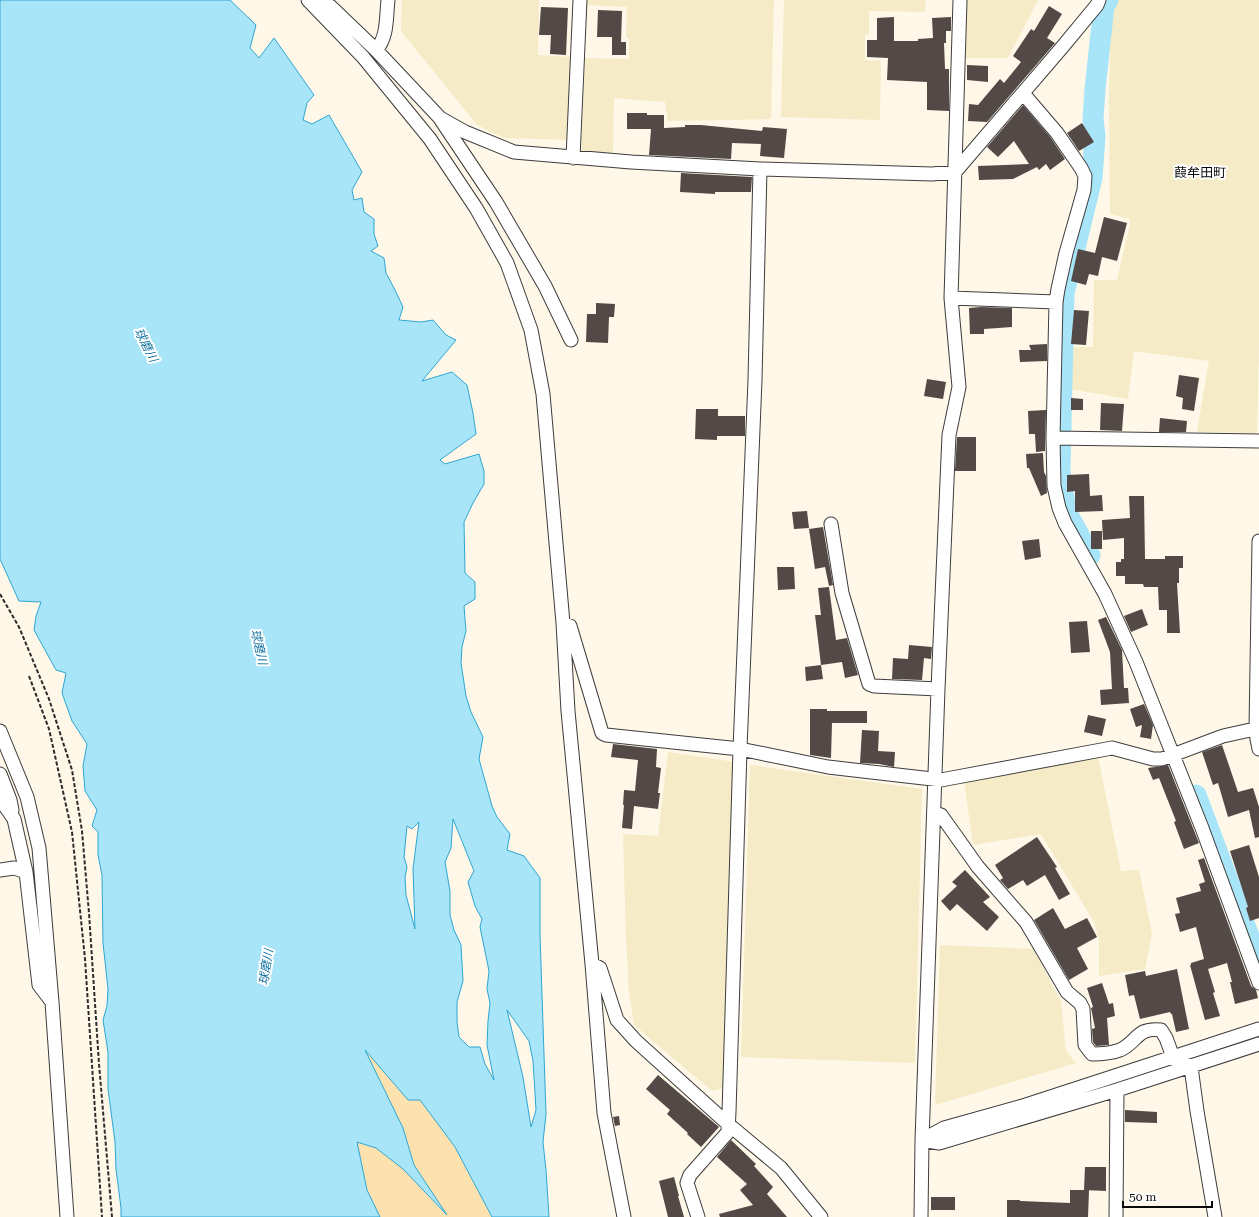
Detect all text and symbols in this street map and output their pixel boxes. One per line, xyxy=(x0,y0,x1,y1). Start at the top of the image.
district label: 葭牟田町 xyxy=(1174,165,1226,180)
water label: 球磨川 xyxy=(132,326,161,366)
water label: 球磨川 xyxy=(248,628,270,668)
water label: 球磨川 xyxy=(256,946,276,986)
scale bar xyxy=(1123,1183,1212,1209)
text: 50 m xyxy=(1129,1190,1156,1204)

